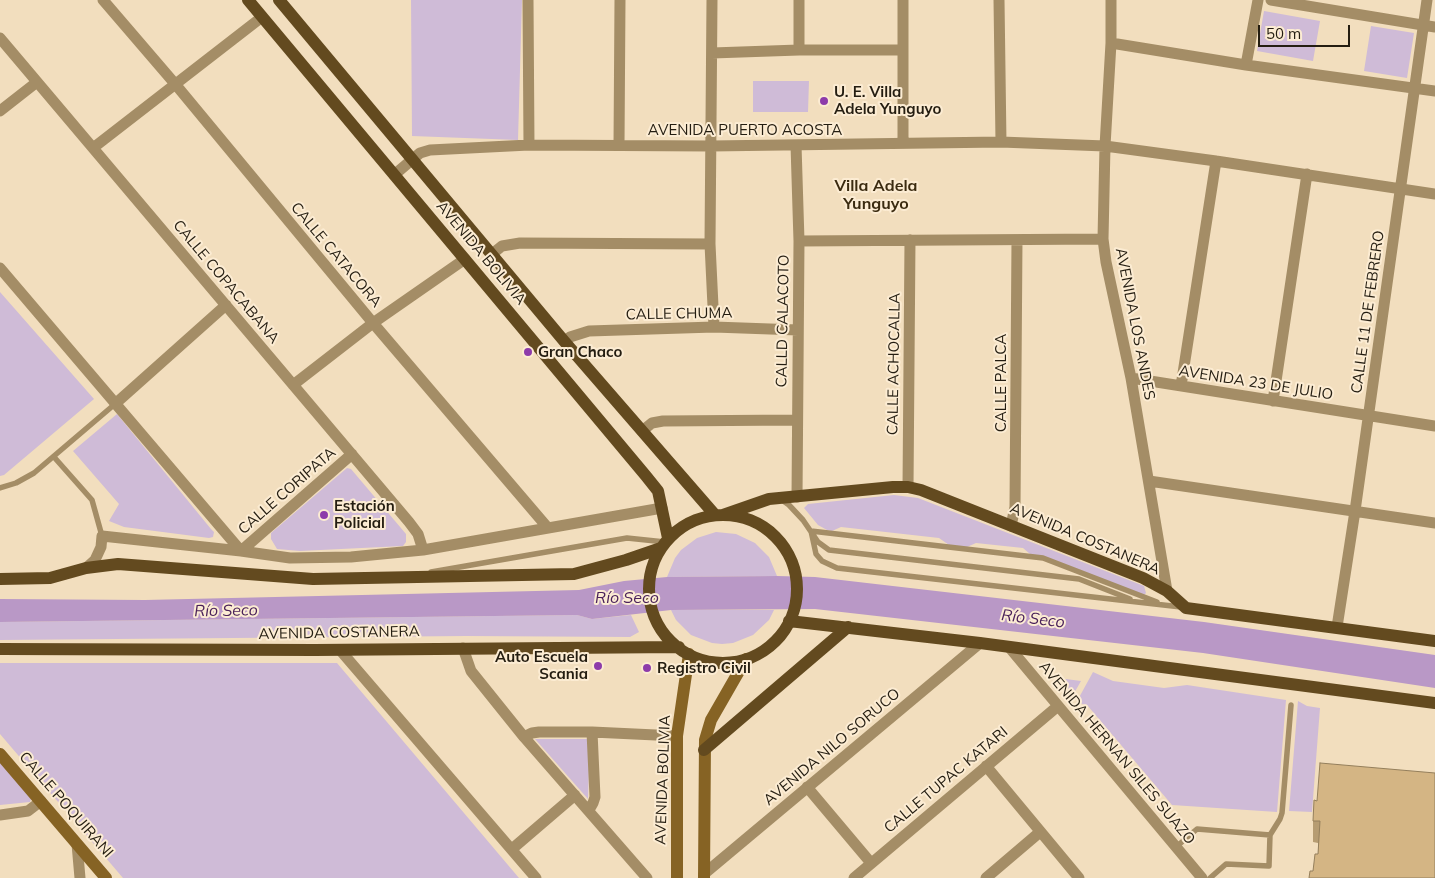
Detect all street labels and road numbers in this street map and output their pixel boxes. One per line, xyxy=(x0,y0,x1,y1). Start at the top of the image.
street label: AVENIDA PUERTO ACOSTA xyxy=(648,121,842,139)
street label: AVENIDA BOLIVIA xyxy=(432,198,530,308)
street label: CALLE CATACORA xyxy=(287,199,385,311)
street label: CALLE COPACABANA xyxy=(169,217,283,347)
street label: CALLE 11 DE FEBRERO xyxy=(1348,229,1388,395)
street label: AVENIDA LOS ANDES xyxy=(1111,246,1159,402)
street label: CALLD CALACOTO xyxy=(773,254,793,388)
street label: CALLE ACHOCALLA xyxy=(884,293,904,435)
street label: CALLE CHUMA xyxy=(626,304,732,324)
street label: CALLE PALCA xyxy=(992,334,1010,432)
street label: AVENIDA 23 DE JULIO xyxy=(1178,362,1334,404)
street label: CALLE CORIPATA xyxy=(235,444,339,538)
street label: AVENIDA COSTANERA xyxy=(1007,499,1163,579)
street label: AVENIDA COSTANERA xyxy=(258,623,420,643)
street label: AVENIDA HERNAN SILES SUAZO xyxy=(1035,658,1199,848)
street label: AVENIDA NILO SORUCO xyxy=(760,685,904,809)
street label: AVENIDA BOLIVIA xyxy=(652,715,674,845)
street label: CALLE TUPAC KATARI xyxy=(880,723,1012,837)
street label: CALLE POQUIRANI xyxy=(15,749,117,861)

